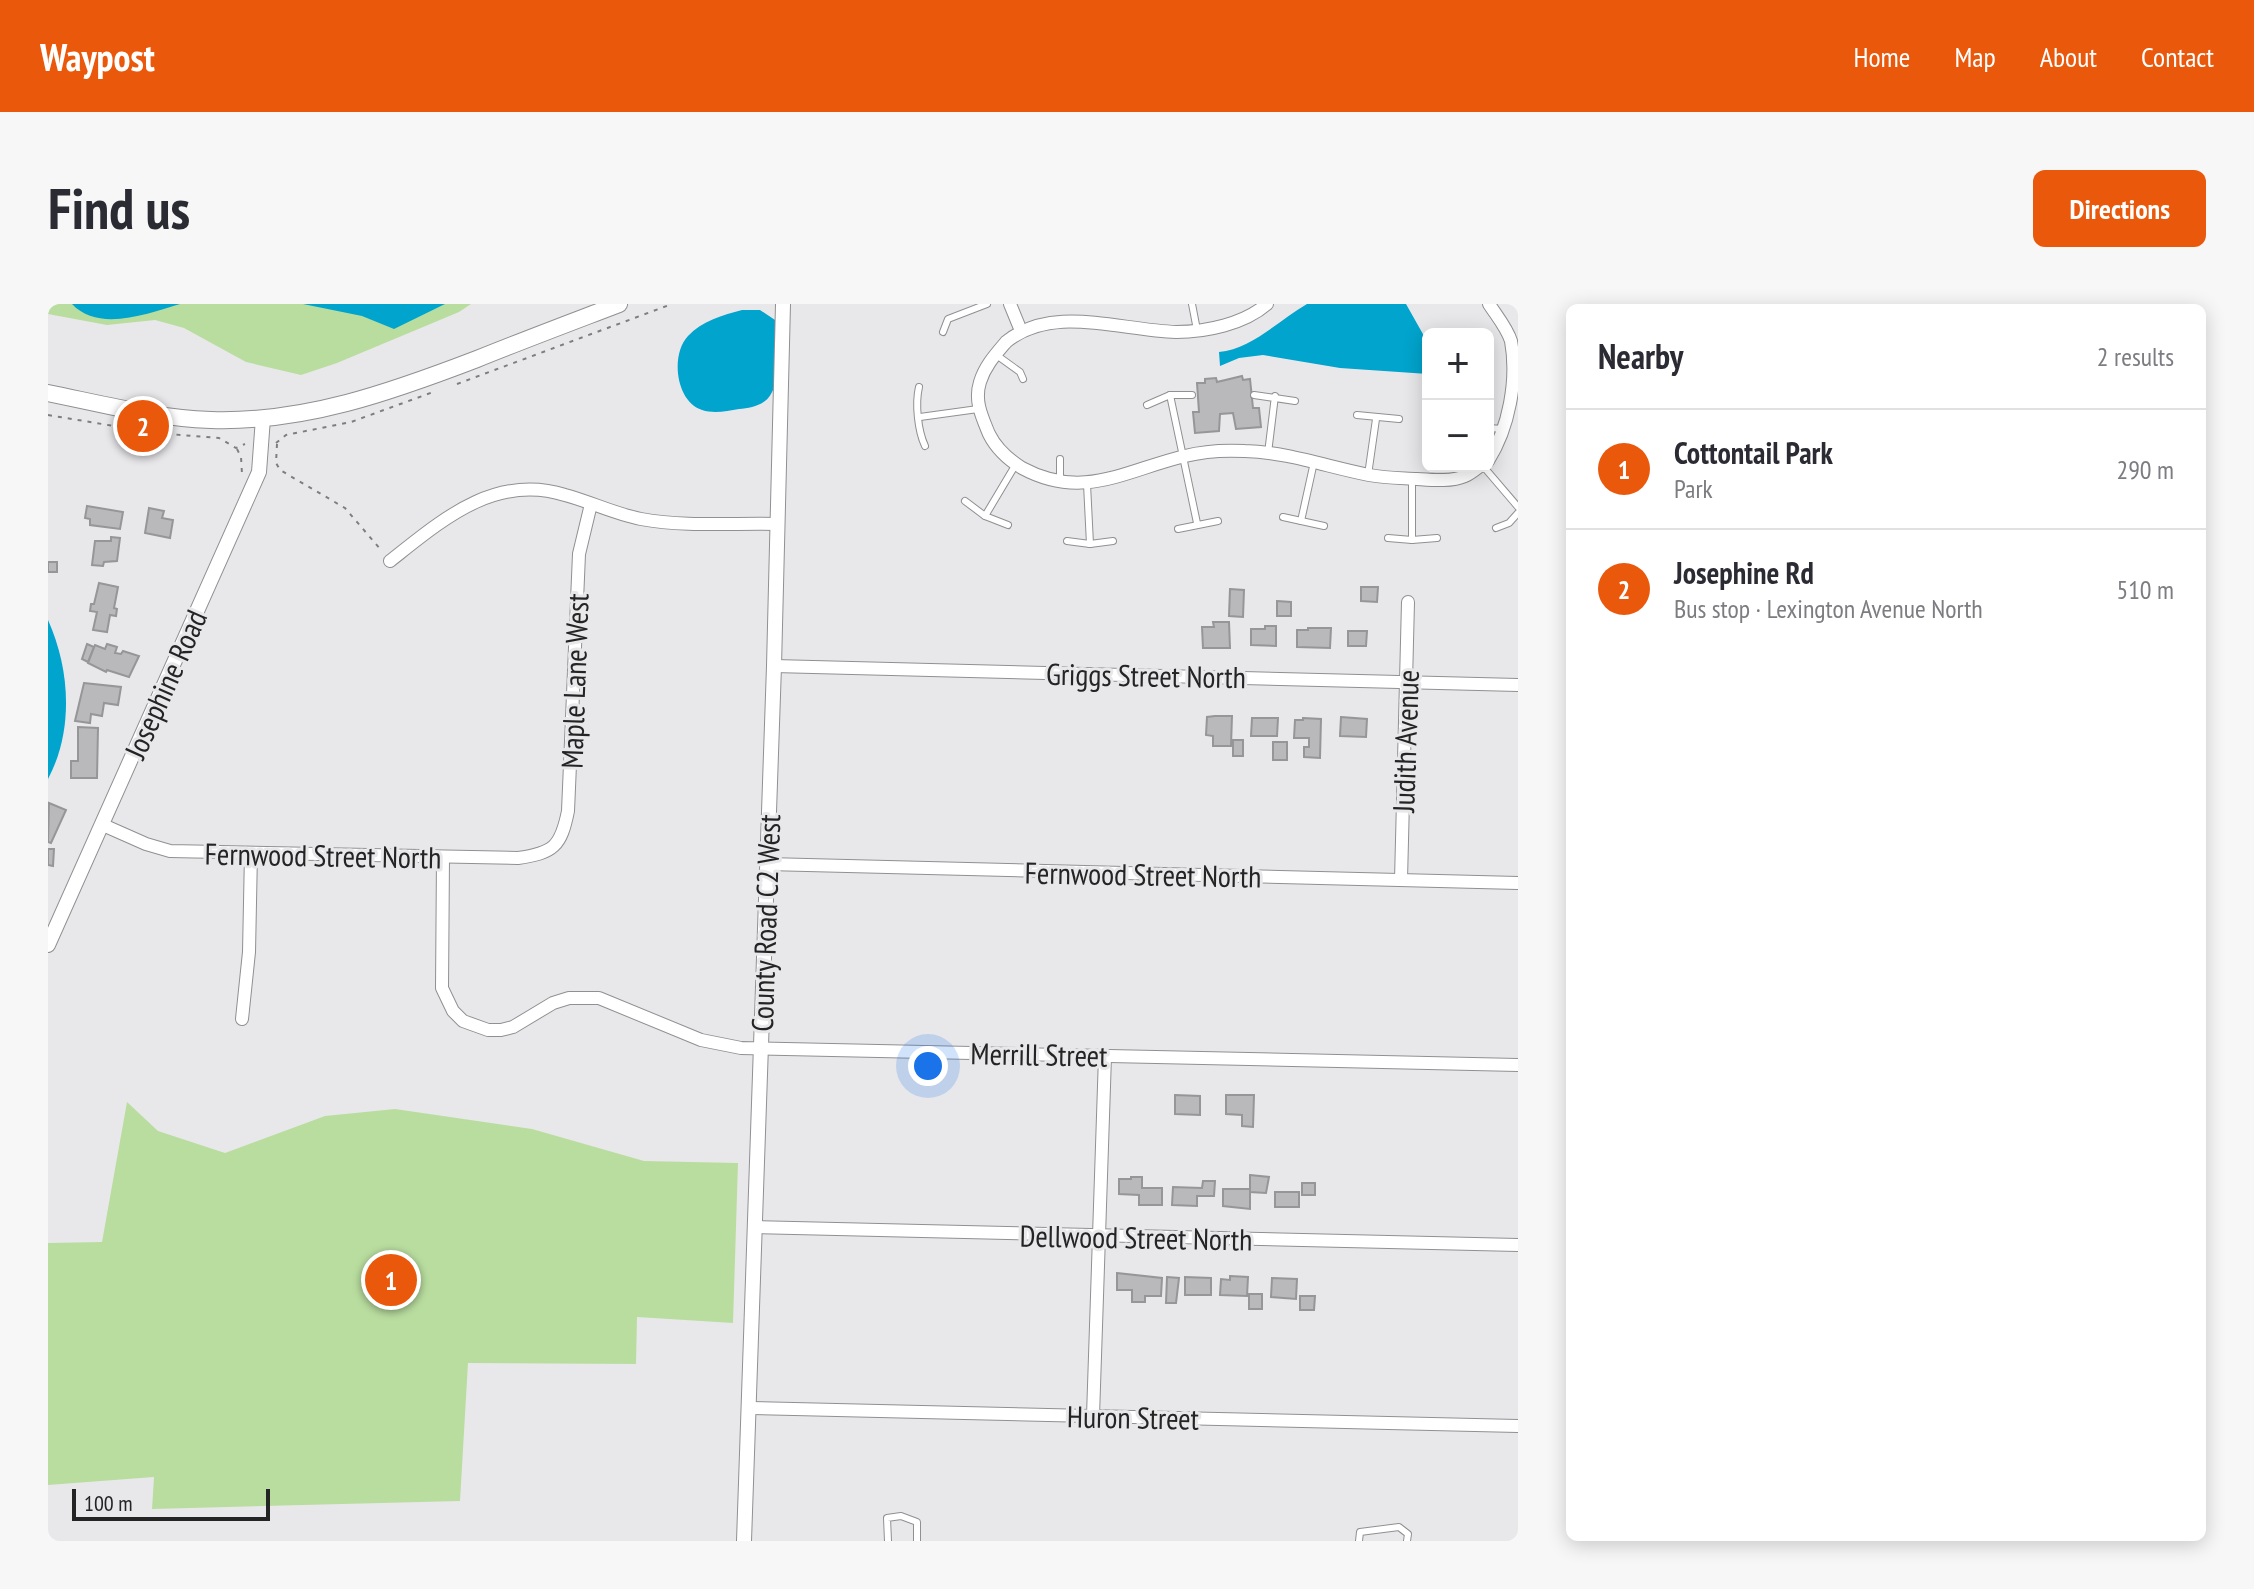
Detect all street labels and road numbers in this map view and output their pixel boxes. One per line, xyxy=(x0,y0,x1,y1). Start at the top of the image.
street label: Maple Lane West xyxy=(551,592,597,769)
street label: Josephine Road xyxy=(115,604,215,765)
street label: Griggs Street North xyxy=(1046,654,1246,696)
street label: Judith Avenue xyxy=(1383,669,1427,814)
street label: County Road C2 West xyxy=(742,813,788,1032)
street label: Fernwood Street North xyxy=(204,833,442,877)
street label: Fernwood Street North xyxy=(1024,852,1262,896)
street label: Merrill Street xyxy=(970,1033,1109,1075)
street label: Dellwood Street North xyxy=(1019,1215,1253,1259)
street label: Huron Street xyxy=(1067,1396,1200,1438)

